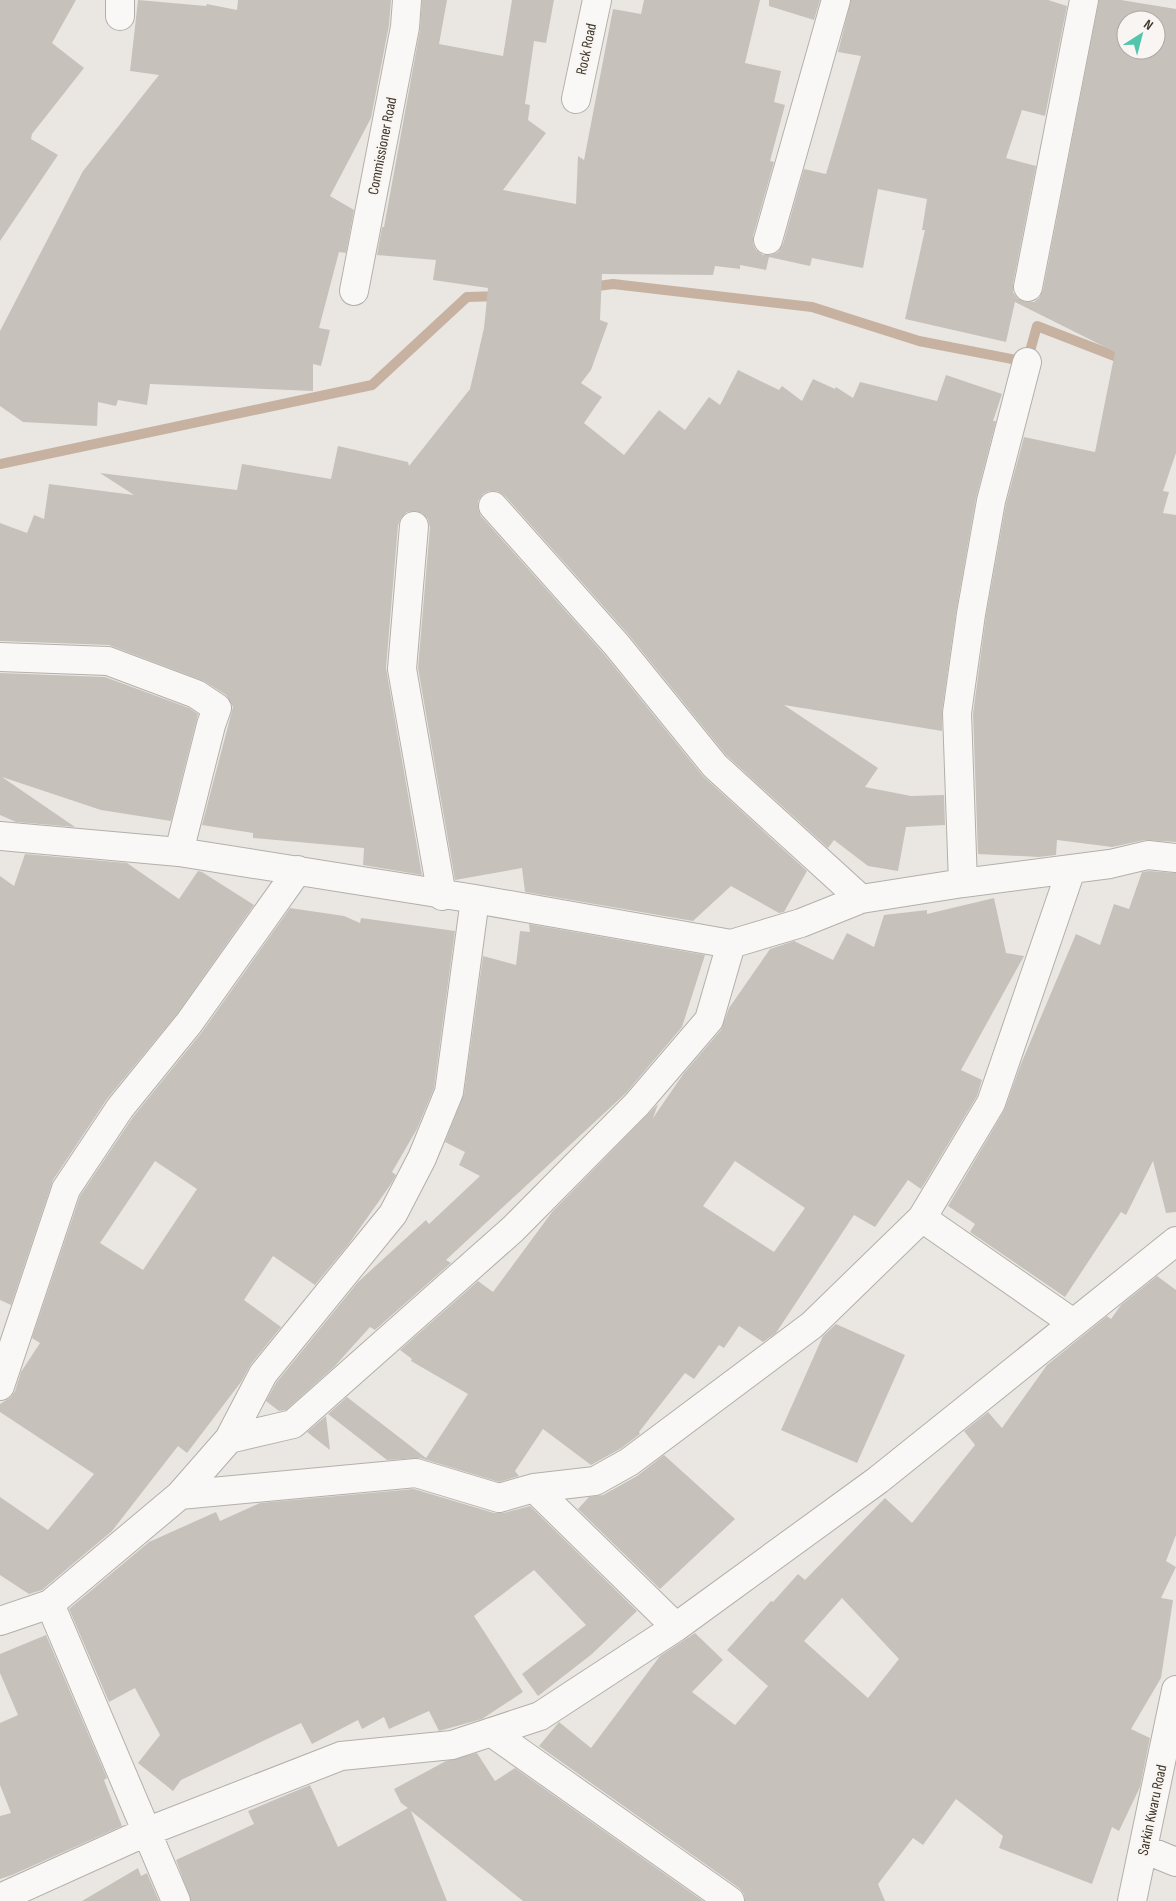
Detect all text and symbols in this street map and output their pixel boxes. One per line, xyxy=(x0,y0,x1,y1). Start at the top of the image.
north arrow xyxy=(1116,10,1166,60)
text: N xyxy=(1140,16,1156,34)
street label: Rock Road xyxy=(572,22,601,77)
street label: Commissioner Road xyxy=(364,96,401,197)
street label: Sarkin Kwaru Road xyxy=(1134,1763,1171,1857)

